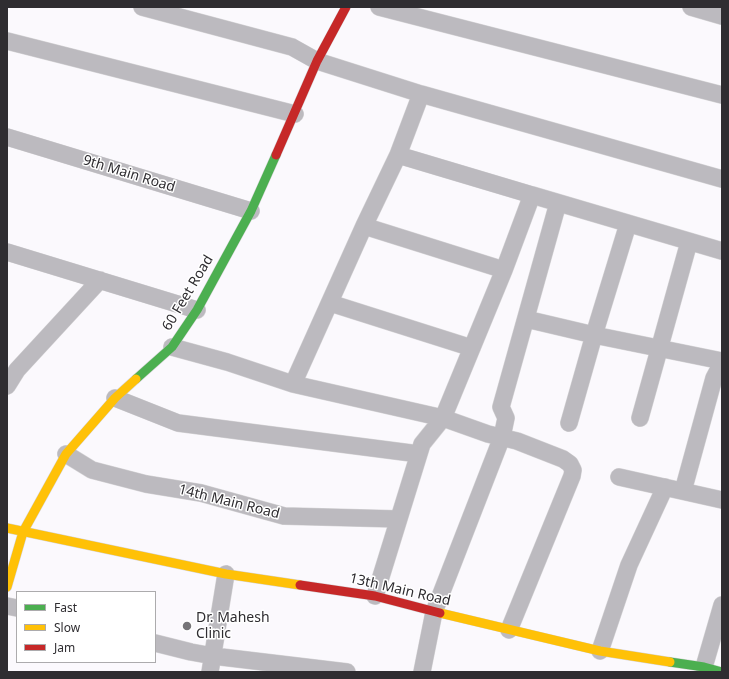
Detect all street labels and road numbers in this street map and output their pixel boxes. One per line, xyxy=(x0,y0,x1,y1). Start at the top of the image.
street label: 9th Main Road xyxy=(81,152,177,196)
street label: 60 Feet Road xyxy=(159,252,217,334)
street label: 14th Main Road xyxy=(177,481,281,523)
street label: 13th Main Road xyxy=(348,570,452,610)

